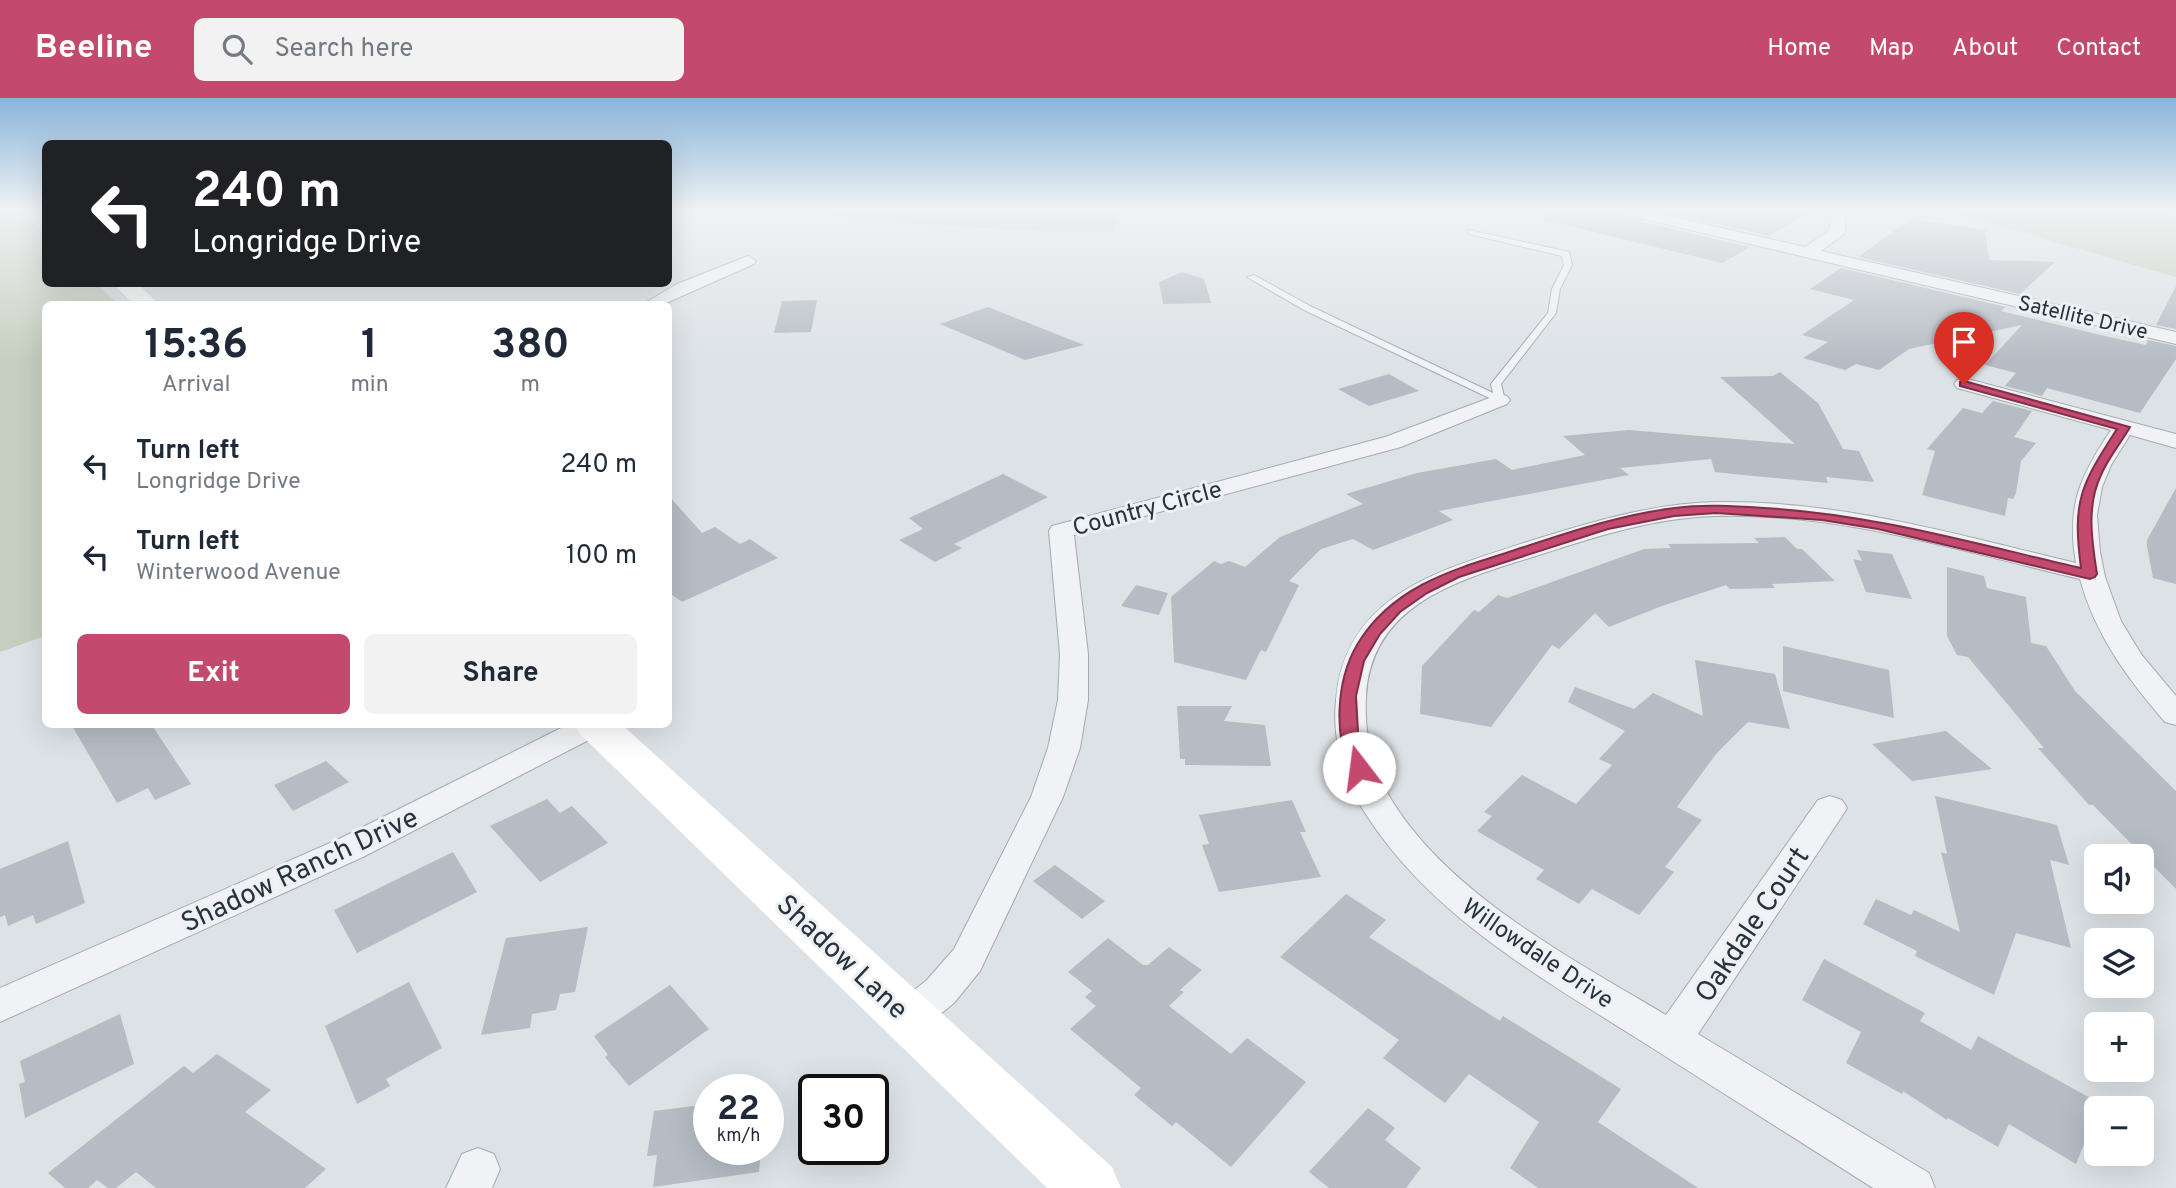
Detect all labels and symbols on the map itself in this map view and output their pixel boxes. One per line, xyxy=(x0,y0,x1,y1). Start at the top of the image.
street label: Satellite Drive xyxy=(2015,290,2150,347)
pin xyxy=(1934,312,1994,384)
street label: Country Circle xyxy=(1070,476,1226,544)
position arrow xyxy=(1322,731,1396,805)
street label: Shadow Ranch Drive xyxy=(176,801,425,943)
street label: Oakdale Court xyxy=(1688,841,1819,1010)
street label: Shadow Lane xyxy=(767,888,914,1028)
street label: Willowdale Drive xyxy=(1455,893,1619,1017)
speed limit sign: 30 xyxy=(798,1074,889,1165)

